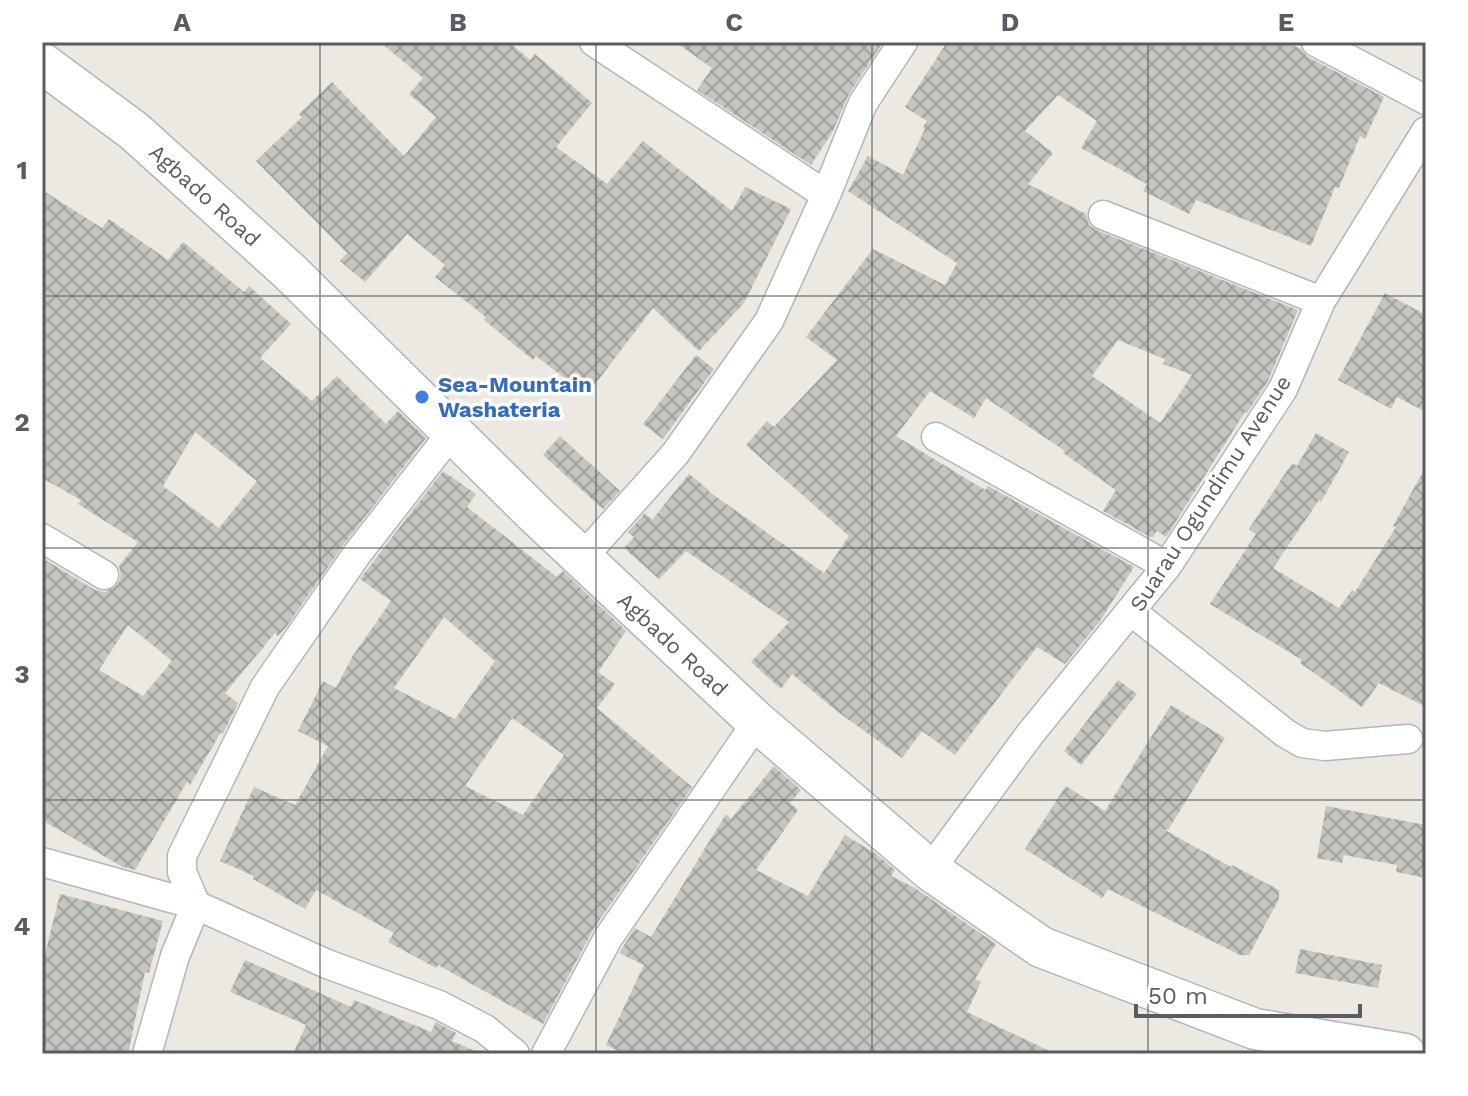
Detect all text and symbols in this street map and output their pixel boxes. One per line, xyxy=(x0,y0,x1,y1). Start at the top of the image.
text: A xyxy=(173,7,191,37)
text: B xyxy=(449,7,467,37)
text: C xyxy=(725,7,743,37)
text: D xyxy=(1001,7,1019,37)
text: E xyxy=(1278,7,1294,37)
street label: Agbado Road xyxy=(144,139,265,252)
text: 1 xyxy=(16,155,28,185)
street label: Suarau Ogundimu Avenue xyxy=(1125,371,1296,616)
place label: Sea-Mountain Washateria xyxy=(438,372,592,422)
marker: Sea-Mountain Washateria xyxy=(413,388,431,406)
text: 2 xyxy=(14,407,30,437)
street label: Agbado Road xyxy=(613,587,733,701)
text: 3 xyxy=(14,659,30,689)
text: 4 xyxy=(14,911,31,941)
scale bar xyxy=(1136,968,1360,1018)
text: 50 m xyxy=(1148,982,1208,1010)

